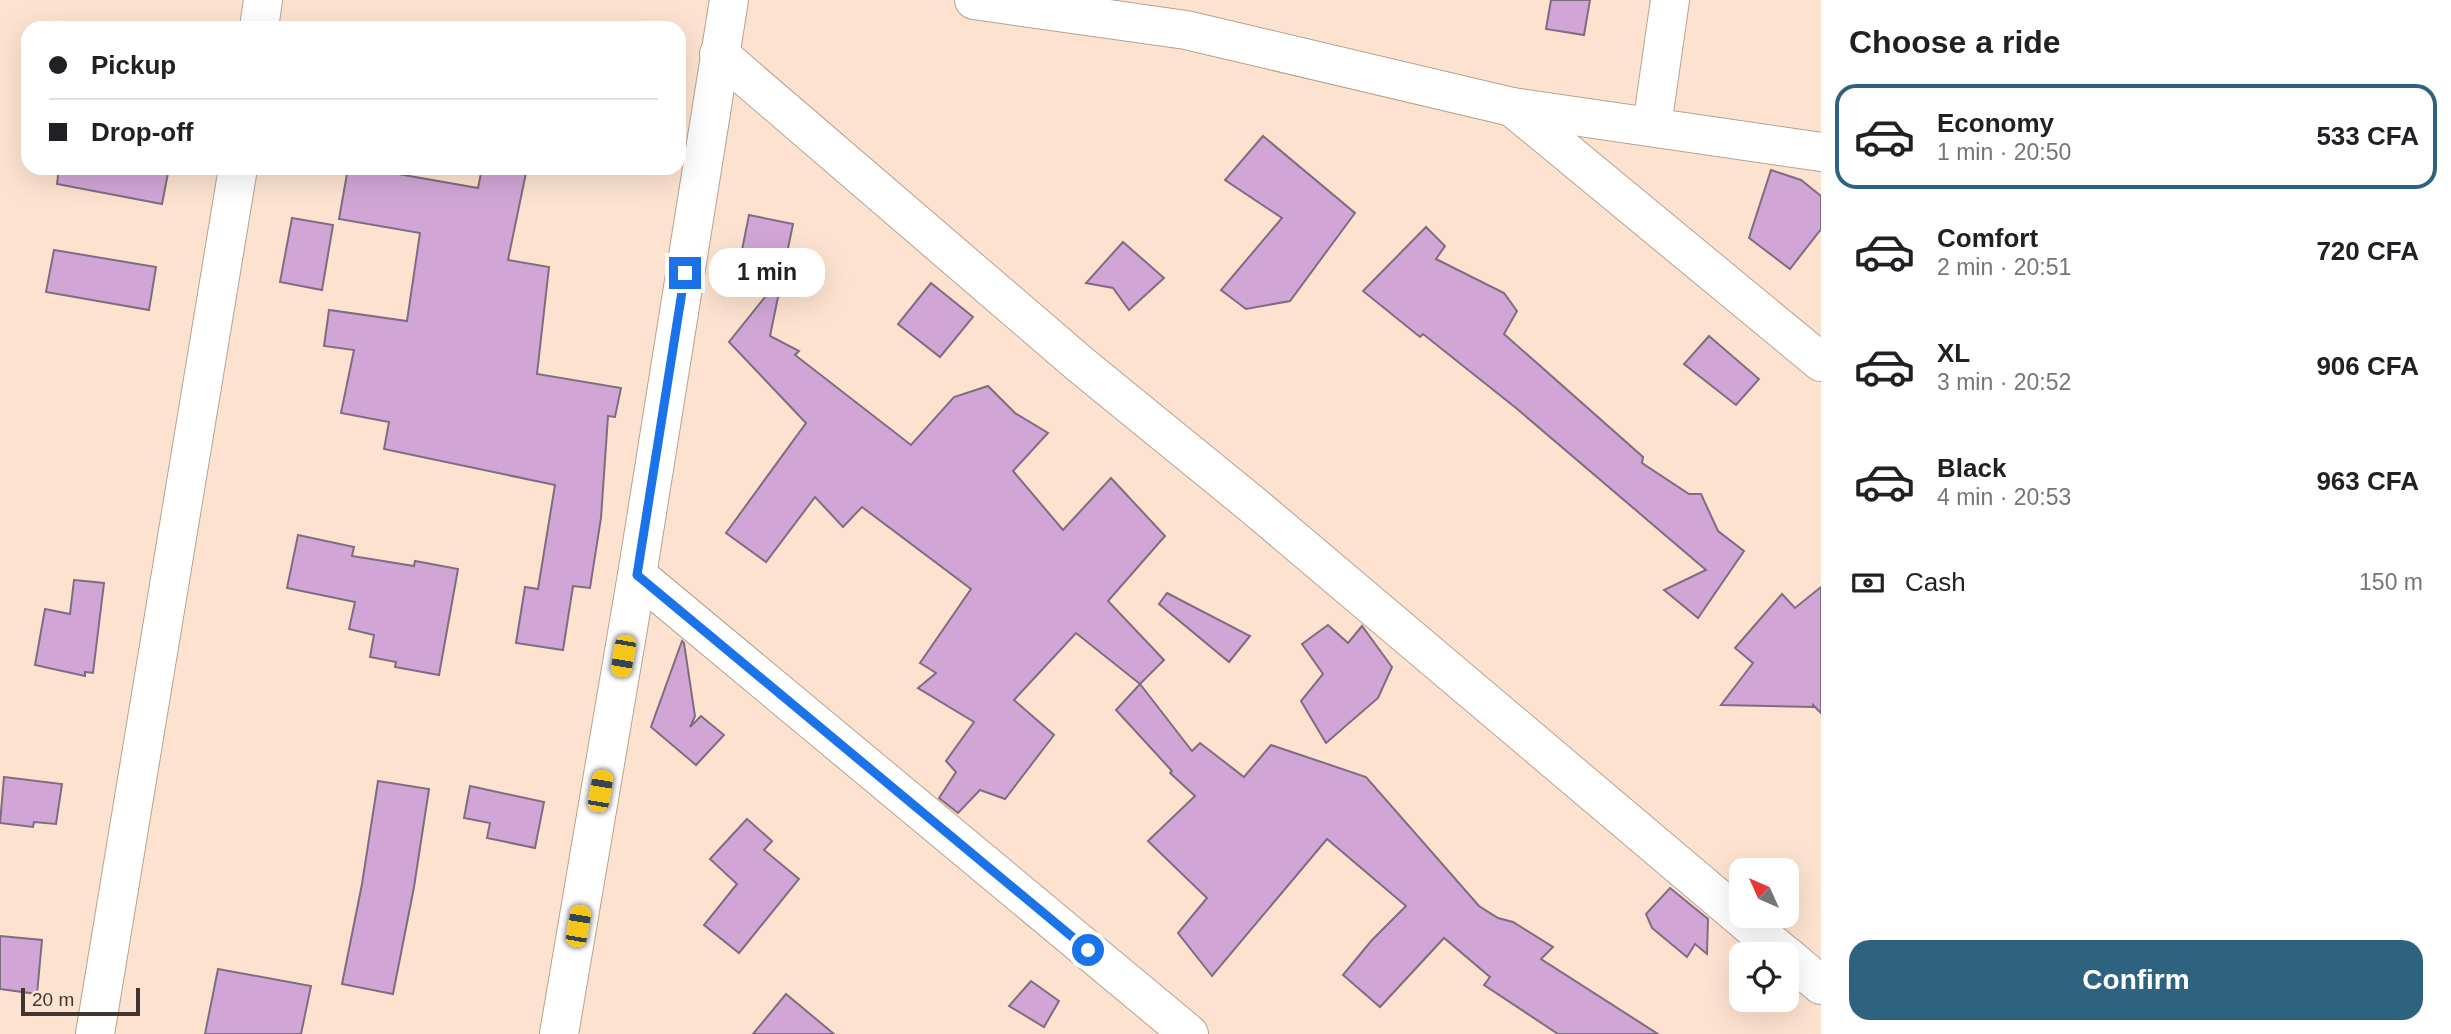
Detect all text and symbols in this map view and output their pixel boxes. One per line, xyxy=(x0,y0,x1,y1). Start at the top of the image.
text: Choose a ride xyxy=(1849,24,2061,60)
text: Pickup xyxy=(91,50,176,80)
icon: car xyxy=(1853,105,1916,168)
text: Economy xyxy=(1937,108,2054,138)
text: Drop-off xyxy=(91,117,194,147)
text: 533 CFA xyxy=(2316,121,2419,151)
text: 1 min · 20:50 xyxy=(1937,139,2071,165)
icon: car xyxy=(1853,220,1916,283)
text: Comfort xyxy=(1937,223,2038,253)
text: 720 CFA xyxy=(2316,236,2419,266)
callout: 1 min xyxy=(710,248,825,298)
text: 2 min · 20:51 xyxy=(1937,254,2071,280)
route end xyxy=(669,257,701,289)
text: 1 min xyxy=(737,259,797,285)
icon: car xyxy=(1853,335,1916,398)
text: XL xyxy=(1937,338,1970,368)
text: 906 CFA xyxy=(2316,351,2419,381)
text: 3 min · 20:52 xyxy=(1937,369,2071,395)
icon: car xyxy=(1853,450,1916,513)
text: Black xyxy=(1937,453,2006,483)
text: 963 CFA xyxy=(2316,466,2419,496)
text: 4 min · 20:53 xyxy=(1937,484,2071,510)
icon: cash xyxy=(1849,564,1887,602)
text: Cash xyxy=(1905,567,1966,597)
text: 150 m xyxy=(2359,569,2423,595)
car xyxy=(610,633,637,679)
car xyxy=(587,768,614,814)
north arrow xyxy=(1729,858,1799,928)
map controls xyxy=(1729,858,1799,1012)
car xyxy=(565,903,592,949)
route start xyxy=(1072,934,1104,966)
button: Confirm xyxy=(1849,940,2423,1020)
button: locate xyxy=(1729,942,1799,1012)
scale bar xyxy=(21,985,140,1017)
text: 20 m xyxy=(32,989,74,1010)

